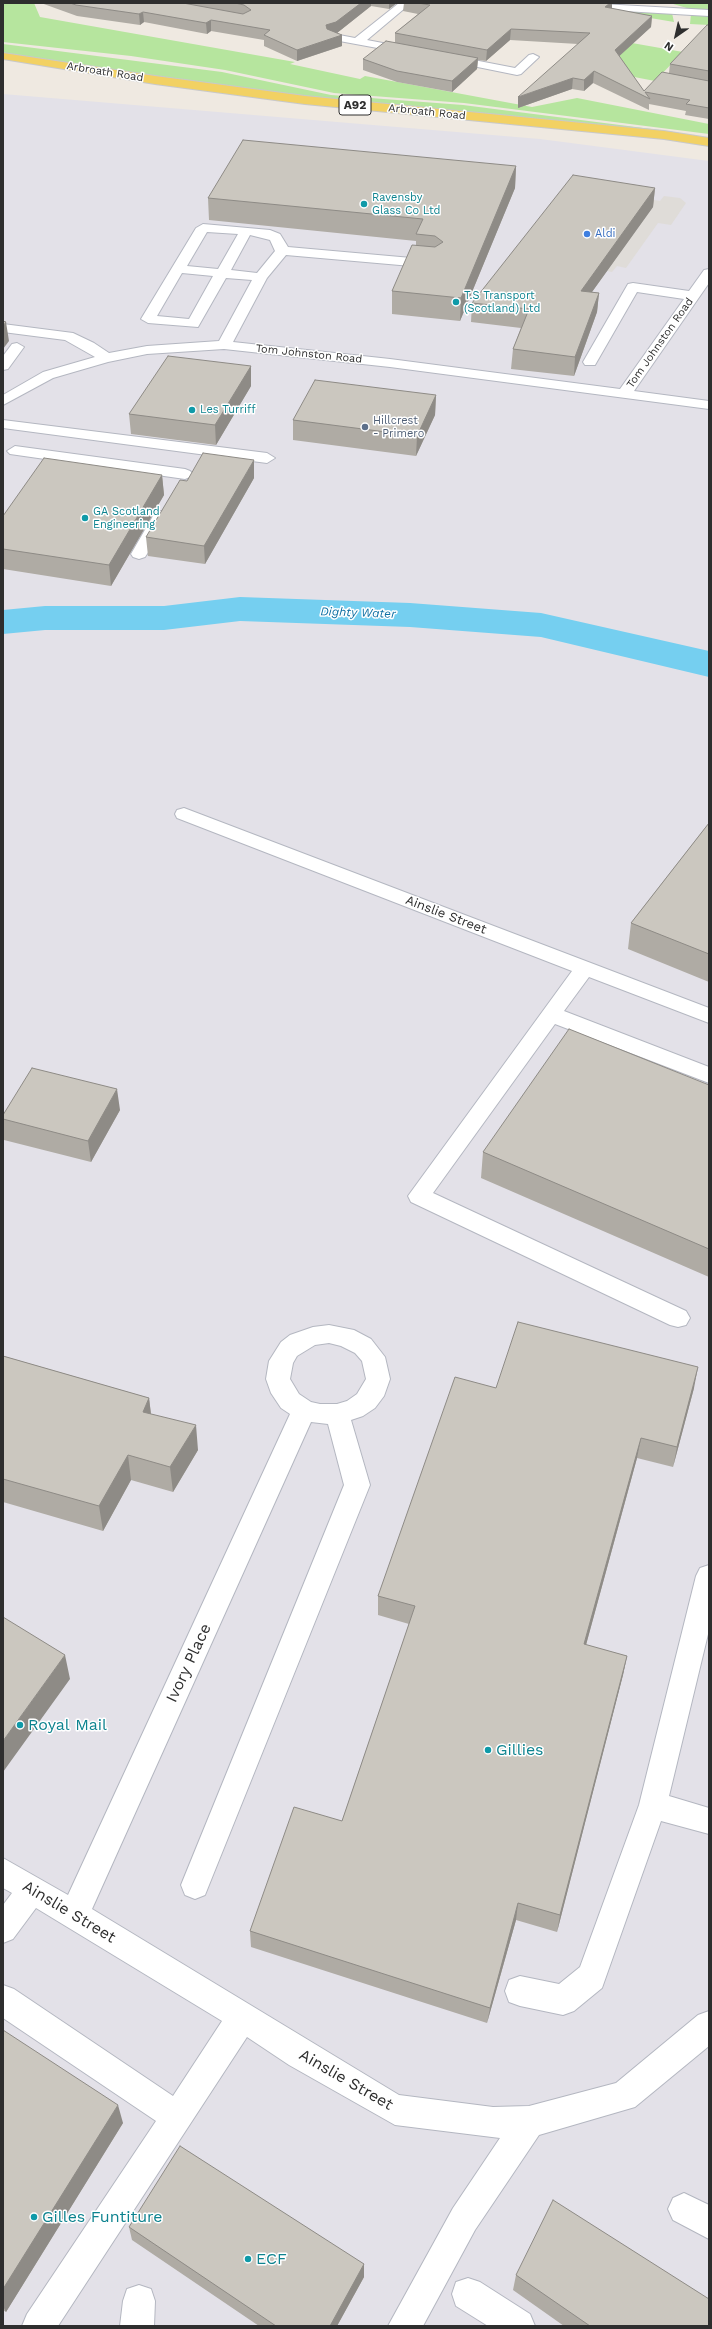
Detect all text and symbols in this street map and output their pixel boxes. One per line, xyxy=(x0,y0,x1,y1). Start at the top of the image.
north arrow xyxy=(656,16,696,56)
text: N xyxy=(662,39,676,54)
street label: Arbroath Road xyxy=(66,59,144,85)
road number: A92 xyxy=(339,95,371,115)
street label: Arbroath Road xyxy=(388,101,466,123)
place label: Ravensby Glass Co Ltd xyxy=(372,191,440,217)
marker: Ravensby Glass Co Ltd xyxy=(359,199,369,209)
place label: Aldi xyxy=(595,227,615,241)
marker: Aldi xyxy=(582,229,592,239)
place label: T.S Transport (Scotland) Ltd xyxy=(464,289,540,315)
street label: Tom Johnston Road xyxy=(624,295,696,391)
marker: T.S Transport (Scotland) Ltd xyxy=(451,297,461,307)
street label: Tom Johnston Road xyxy=(255,342,363,366)
place label: Les Turriff xyxy=(200,403,256,417)
marker: Les Turriff xyxy=(187,405,197,415)
place label: Hillcrest - Primero xyxy=(373,414,424,440)
marker: Hillcrest - Primero xyxy=(360,422,370,432)
place label: GA Scotland Engineering xyxy=(93,505,160,531)
marker: GA Scotland Engineering xyxy=(80,513,90,523)
water label: Dighty Water xyxy=(320,604,396,622)
street label: Ainslie Street xyxy=(403,892,489,938)
street label: Ivory Place xyxy=(162,1621,216,1705)
place label: Royal Mail xyxy=(28,1715,107,1735)
marker: Royal Mail xyxy=(15,1720,25,1730)
place label: Gillies xyxy=(496,1740,544,1760)
marker: Gillies xyxy=(483,1745,493,1755)
street label: Ainslie Street xyxy=(19,1877,119,1947)
street label: Ainslie Street xyxy=(296,2045,396,2115)
place label: Gilles Funtiture xyxy=(42,2207,163,2227)
marker: Gilles Funtiture xyxy=(29,2212,39,2222)
place label: ECF xyxy=(256,2249,287,2269)
marker: ECF xyxy=(243,2254,253,2264)

